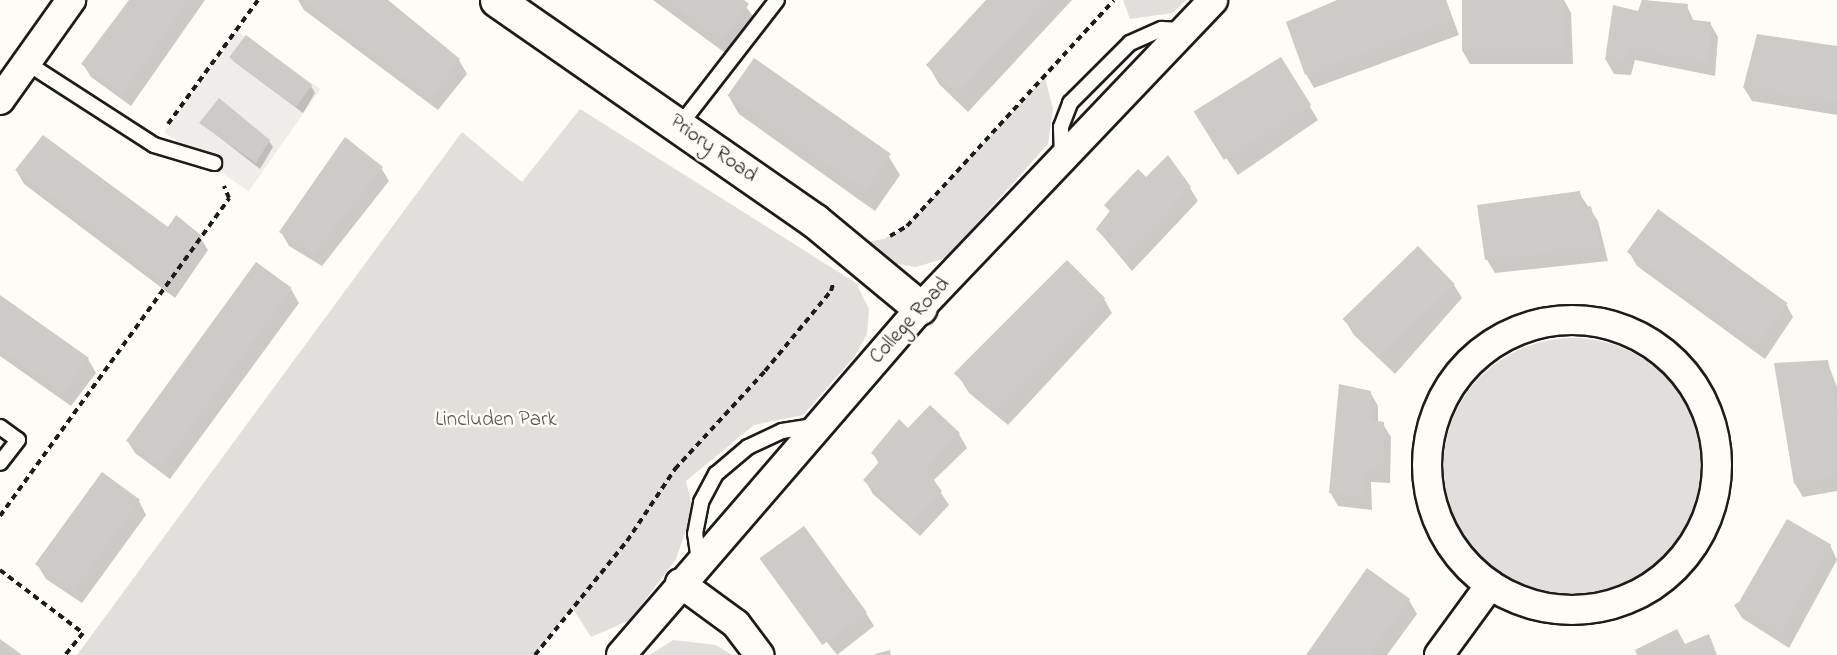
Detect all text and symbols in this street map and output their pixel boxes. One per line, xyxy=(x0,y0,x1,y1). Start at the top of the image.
street label: Priory Road xyxy=(664,110,762,188)
street label: College Road xyxy=(864,272,956,370)
park label: Lincluden Park xyxy=(435,407,557,433)

